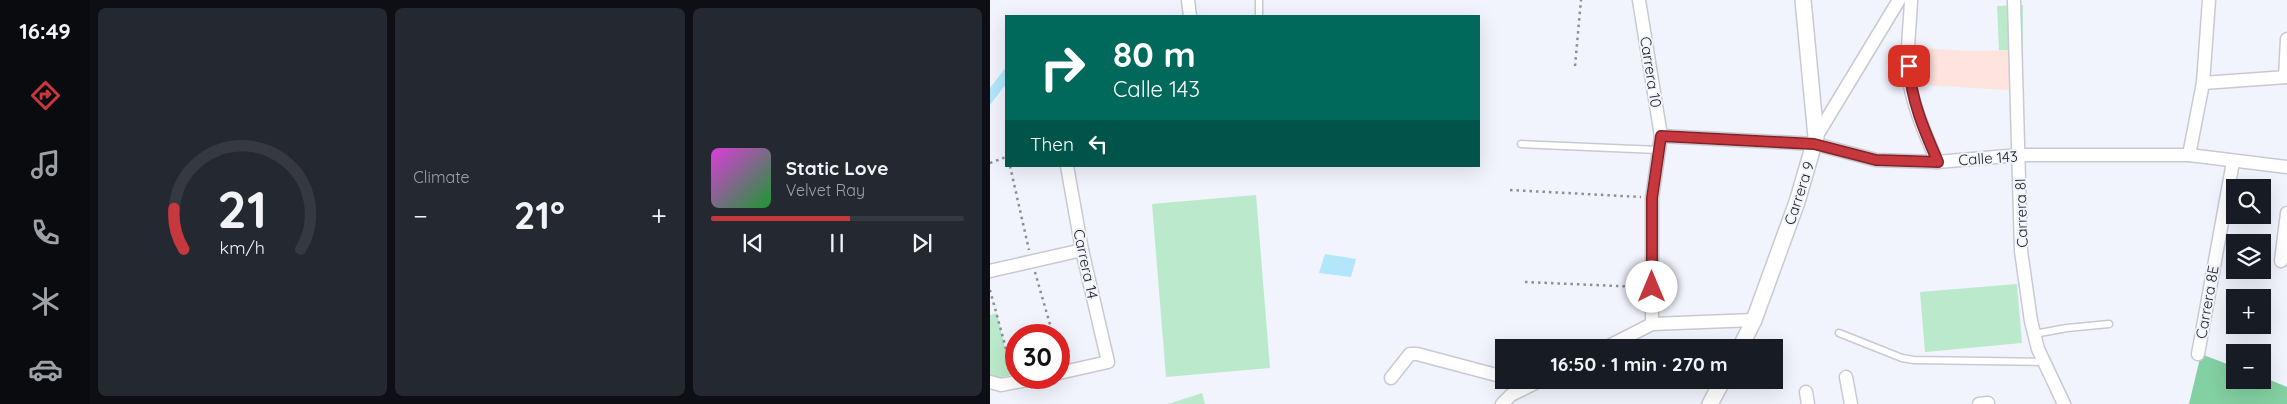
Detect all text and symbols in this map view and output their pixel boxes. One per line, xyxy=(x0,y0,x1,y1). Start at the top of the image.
text: 16:49 xyxy=(19,17,71,45)
text: 80 m xyxy=(1113,32,1196,76)
icon: right xyxy=(1030,35,1095,100)
street label: Carrera 10 xyxy=(1636,35,1666,109)
pin xyxy=(1888,45,1930,87)
icon: arrive xyxy=(1895,52,1923,80)
text: Calle 143 xyxy=(1113,75,1200,103)
icon: directions xyxy=(28,78,63,113)
icon: left xyxy=(1084,130,1112,158)
text: Then xyxy=(1030,132,1074,156)
street label: Calle 143 xyxy=(1958,146,2018,170)
icon: music xyxy=(28,147,63,182)
text: Static Love xyxy=(786,156,888,180)
street label: Carrera 9 xyxy=(1780,159,1818,227)
text: Climate xyxy=(413,167,470,187)
text: 21 xyxy=(218,176,268,241)
street label: Carrera 8I xyxy=(2010,178,2032,248)
map controls xyxy=(2226,179,2271,389)
button: search xyxy=(2226,179,2271,224)
text: Velvet Ray xyxy=(786,180,865,200)
text: 21° xyxy=(514,191,565,239)
text: − xyxy=(413,198,428,233)
text: + xyxy=(651,198,667,233)
icon: phone xyxy=(28,215,63,250)
street label: Carrera 14 xyxy=(1069,227,1103,301)
icon: previous xyxy=(739,229,767,257)
icon: pause xyxy=(823,229,851,257)
icon: next xyxy=(908,229,936,257)
button: layers xyxy=(2226,234,2271,279)
text: km/h xyxy=(220,236,265,258)
position arrow xyxy=(1625,260,1677,312)
street label: Carrera 8E xyxy=(2191,264,2223,340)
icon: climate xyxy=(28,284,63,319)
button: + xyxy=(2226,289,2271,334)
speed limit sign: 30 xyxy=(1005,324,1070,389)
button: − xyxy=(2226,344,2271,389)
icon: car xyxy=(28,352,63,387)
text: 16:50 · 1 min · 270 m xyxy=(1550,352,1728,376)

